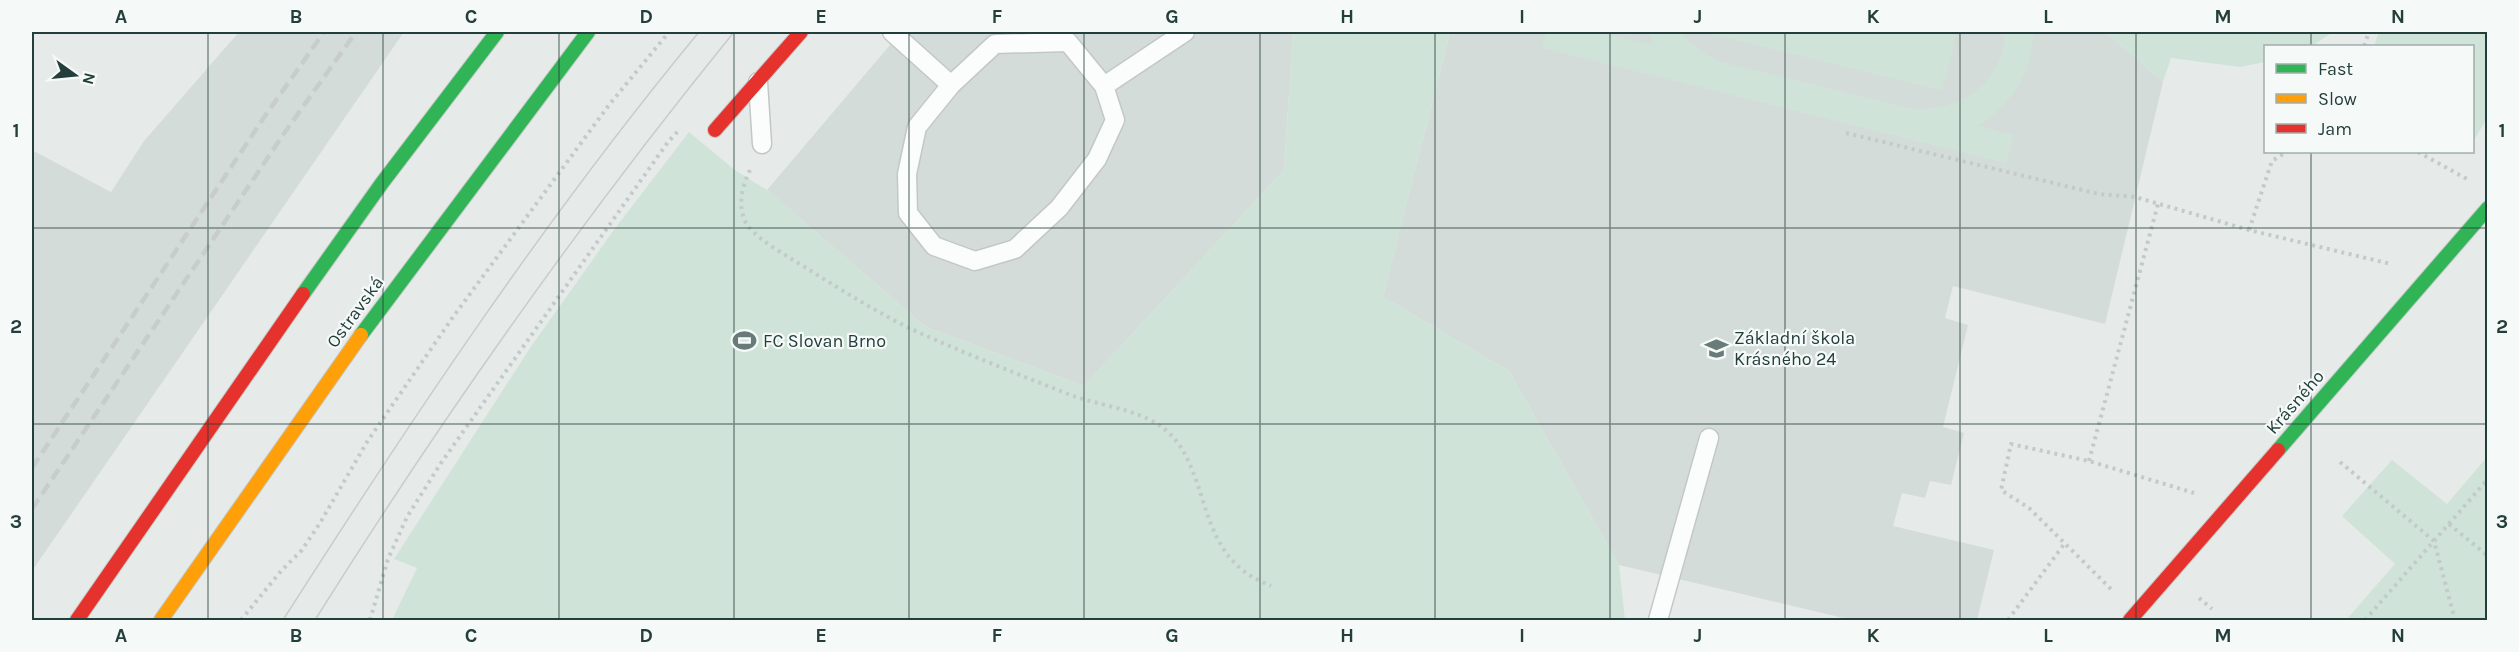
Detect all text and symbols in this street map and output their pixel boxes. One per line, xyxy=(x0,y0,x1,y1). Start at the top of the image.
text: A xyxy=(115,5,128,28)
text: B xyxy=(290,5,302,28)
text: C xyxy=(465,5,477,28)
text: D xyxy=(639,5,653,28)
text: E xyxy=(815,5,827,28)
text: F xyxy=(992,5,1003,28)
text: G xyxy=(1165,5,1179,28)
text: H xyxy=(1340,5,1354,28)
text: I xyxy=(1519,5,1525,28)
text: J xyxy=(1694,5,1702,28)
text: K xyxy=(1866,5,1880,28)
text: L xyxy=(2043,5,2053,28)
text: M xyxy=(2214,5,2232,28)
text: N xyxy=(2391,5,2405,28)
north arrow xyxy=(45,45,105,105)
legend xyxy=(2264,45,2474,153)
text: Fast xyxy=(2318,58,2353,80)
text: N xyxy=(78,71,100,87)
text: Slow xyxy=(2318,88,2357,110)
text: Jam xyxy=(2318,118,2352,140)
text: 1 xyxy=(12,119,20,142)
text: 1 xyxy=(2498,119,2506,142)
street label: Ostravská xyxy=(322,272,388,352)
text: 2 xyxy=(10,315,22,338)
text: 2 xyxy=(2496,315,2508,338)
place label: Základní škola Krásného 24 xyxy=(1734,327,1855,370)
sports icon: FC Slovan Brno xyxy=(732,328,758,354)
place label: FC Slovan Brno xyxy=(763,330,886,352)
school or university icon: Základní škola Krásného 24 xyxy=(1703,335,1729,361)
street label: Krásného xyxy=(2261,365,2329,439)
text: 3 xyxy=(10,510,22,533)
text: 3 xyxy=(2496,510,2508,533)
text: A xyxy=(115,624,128,647)
text: B xyxy=(290,624,302,647)
text: C xyxy=(465,624,477,647)
text: D xyxy=(639,624,653,647)
text: E xyxy=(815,624,827,647)
text: F xyxy=(992,624,1003,647)
text: G xyxy=(1165,624,1179,647)
text: H xyxy=(1340,624,1354,647)
text: I xyxy=(1519,624,1525,647)
text: J xyxy=(1694,624,1702,647)
text: K xyxy=(1866,624,1880,647)
text: L xyxy=(2043,624,2053,647)
text: M xyxy=(2214,624,2232,647)
text: N xyxy=(2391,624,2405,647)

